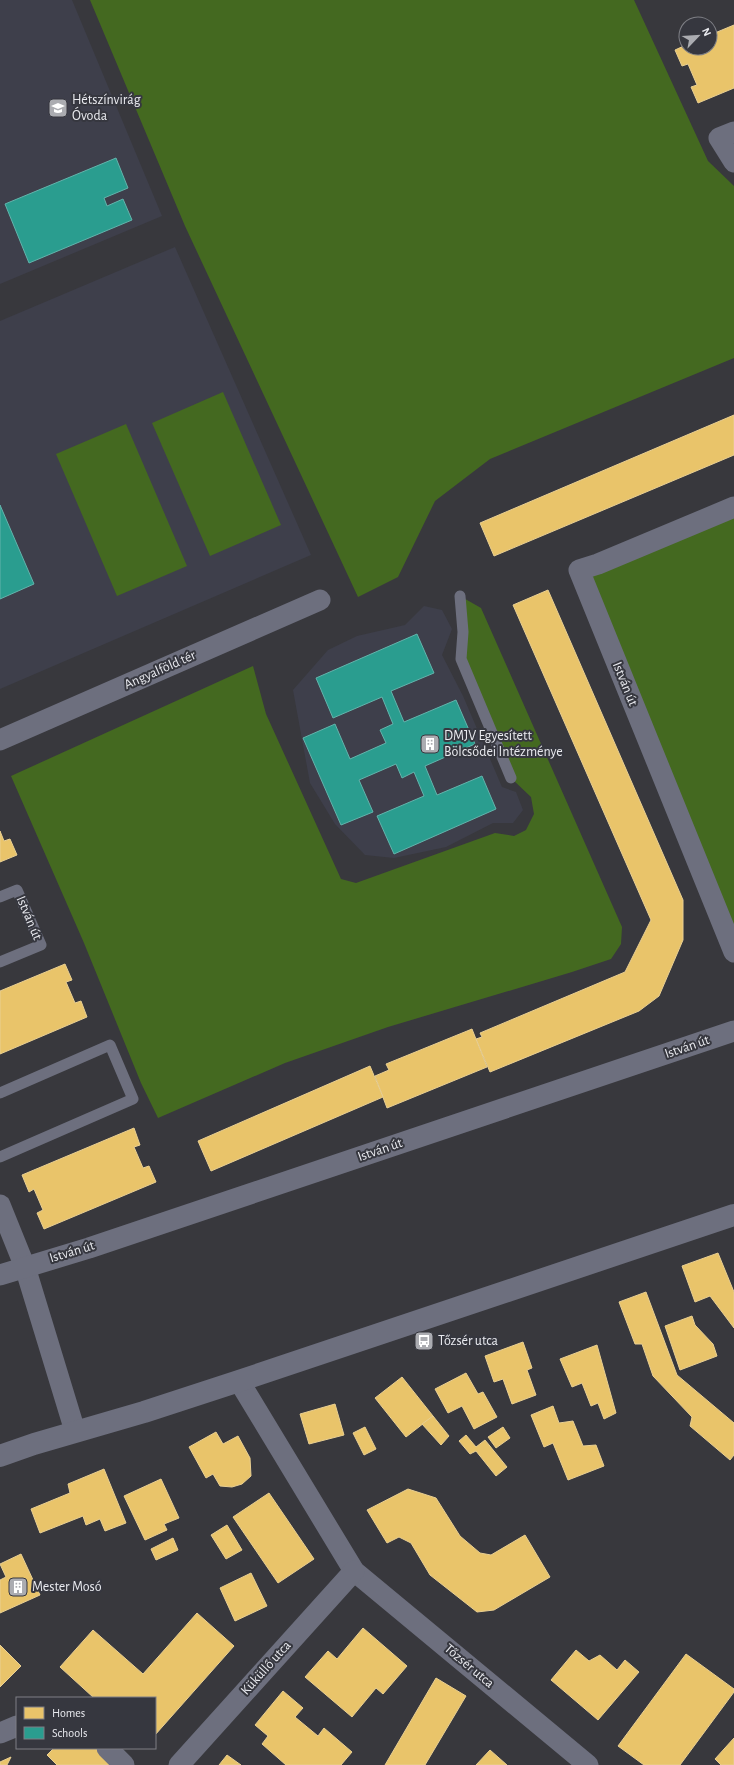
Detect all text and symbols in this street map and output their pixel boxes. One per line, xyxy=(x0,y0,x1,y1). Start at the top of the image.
north arrow xyxy=(678,16,718,56)
text: N xyxy=(700,26,713,38)
place label: Hétszínvirág Óvoda xyxy=(72,93,141,123)
school or university icon: Hétszínvirág Óvoda xyxy=(47,97,69,119)
street label: Angyalföld tér xyxy=(122,648,198,692)
street label: István út xyxy=(610,660,640,709)
place label: DMJV Egyesített Bölcsődei Intézménye xyxy=(444,729,563,759)
building icon: DMJV Egyesített Bölcsődei Intézménye xyxy=(419,733,441,755)
street label: István út xyxy=(14,894,45,943)
street label: István út xyxy=(663,1033,712,1061)
street label: István út xyxy=(356,1136,405,1164)
street label: István út xyxy=(48,1238,97,1265)
bus stop icon: Tőzsér utca xyxy=(413,1330,435,1352)
place label: Tőzsér utca xyxy=(438,1334,499,1348)
building icon: Mester Mosó xyxy=(7,1576,29,1598)
place label: Mester Mosó xyxy=(32,1580,102,1594)
street label: Küküllő utca xyxy=(238,1638,294,1698)
street label: Tőzsér utca xyxy=(442,1641,497,1691)
legend xyxy=(16,1697,156,1749)
text: Homes xyxy=(52,1707,85,1719)
text: Schools xyxy=(52,1727,87,1739)

